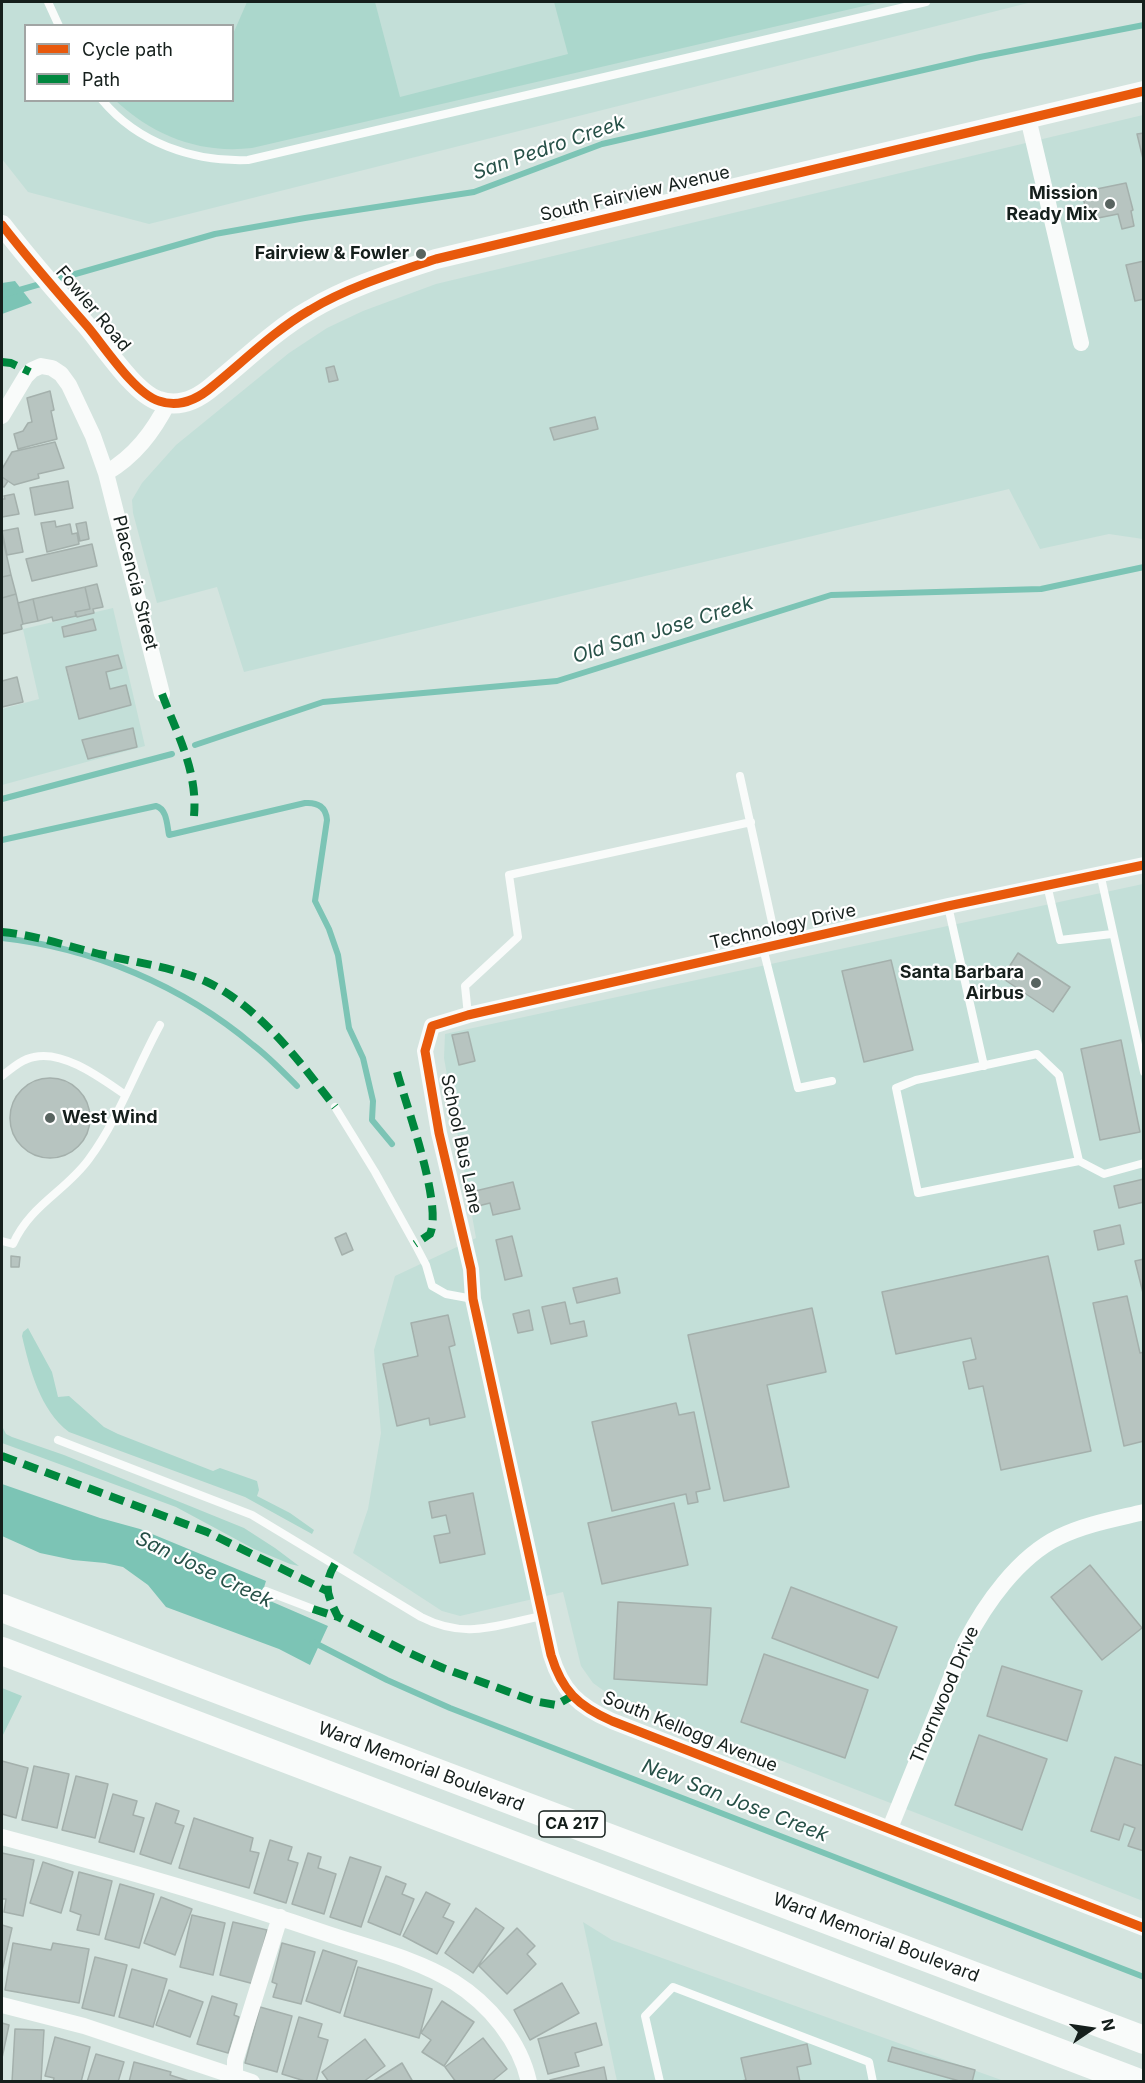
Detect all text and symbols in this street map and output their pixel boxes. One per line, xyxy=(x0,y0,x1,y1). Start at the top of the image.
legend xyxy=(24,24,234,102)
text: Cycle path xyxy=(82,39,173,60)
text: Path xyxy=(82,69,120,90)
water label: San Pedro Creek xyxy=(470,111,628,185)
street label: South Fairview Avenue xyxy=(538,162,732,226)
place label: Mission Ready Mix xyxy=(1006,183,1098,226)
marker: Mission Ready Mix xyxy=(1103,197,1117,211)
place label: Fairview & Fowler xyxy=(255,243,409,265)
marker: Fairview & Fowler xyxy=(414,247,428,261)
street label: Fowler Road xyxy=(51,262,135,356)
street label: Placencia Street xyxy=(108,513,162,653)
water label: Old San Jose Creek xyxy=(570,591,756,669)
street label: Technology Drive xyxy=(708,900,858,954)
place label: Santa Barbara Airbus xyxy=(900,962,1024,1004)
marker: Santa Barbara Airbus xyxy=(1029,976,1043,990)
street label: School Bus Lane xyxy=(436,1072,486,1216)
place label: West Wind xyxy=(62,1107,158,1129)
marker: West Wind xyxy=(43,1111,57,1125)
water label: San Jose Creek xyxy=(132,1526,276,1614)
street label: Thornwood Drive xyxy=(906,1623,984,1767)
street label: South Kellogg Avenue xyxy=(600,1687,780,1777)
street label: Ward Memorial Boulevard xyxy=(315,1718,527,1816)
water label: New San Jose Creek xyxy=(638,1754,832,1848)
road number: CA 217 xyxy=(539,1811,605,1837)
street label: Ward Memorial Boulevard xyxy=(770,1889,982,1987)
north arrow xyxy=(1061,1999,1121,2059)
text: N xyxy=(1097,2017,1120,2033)

